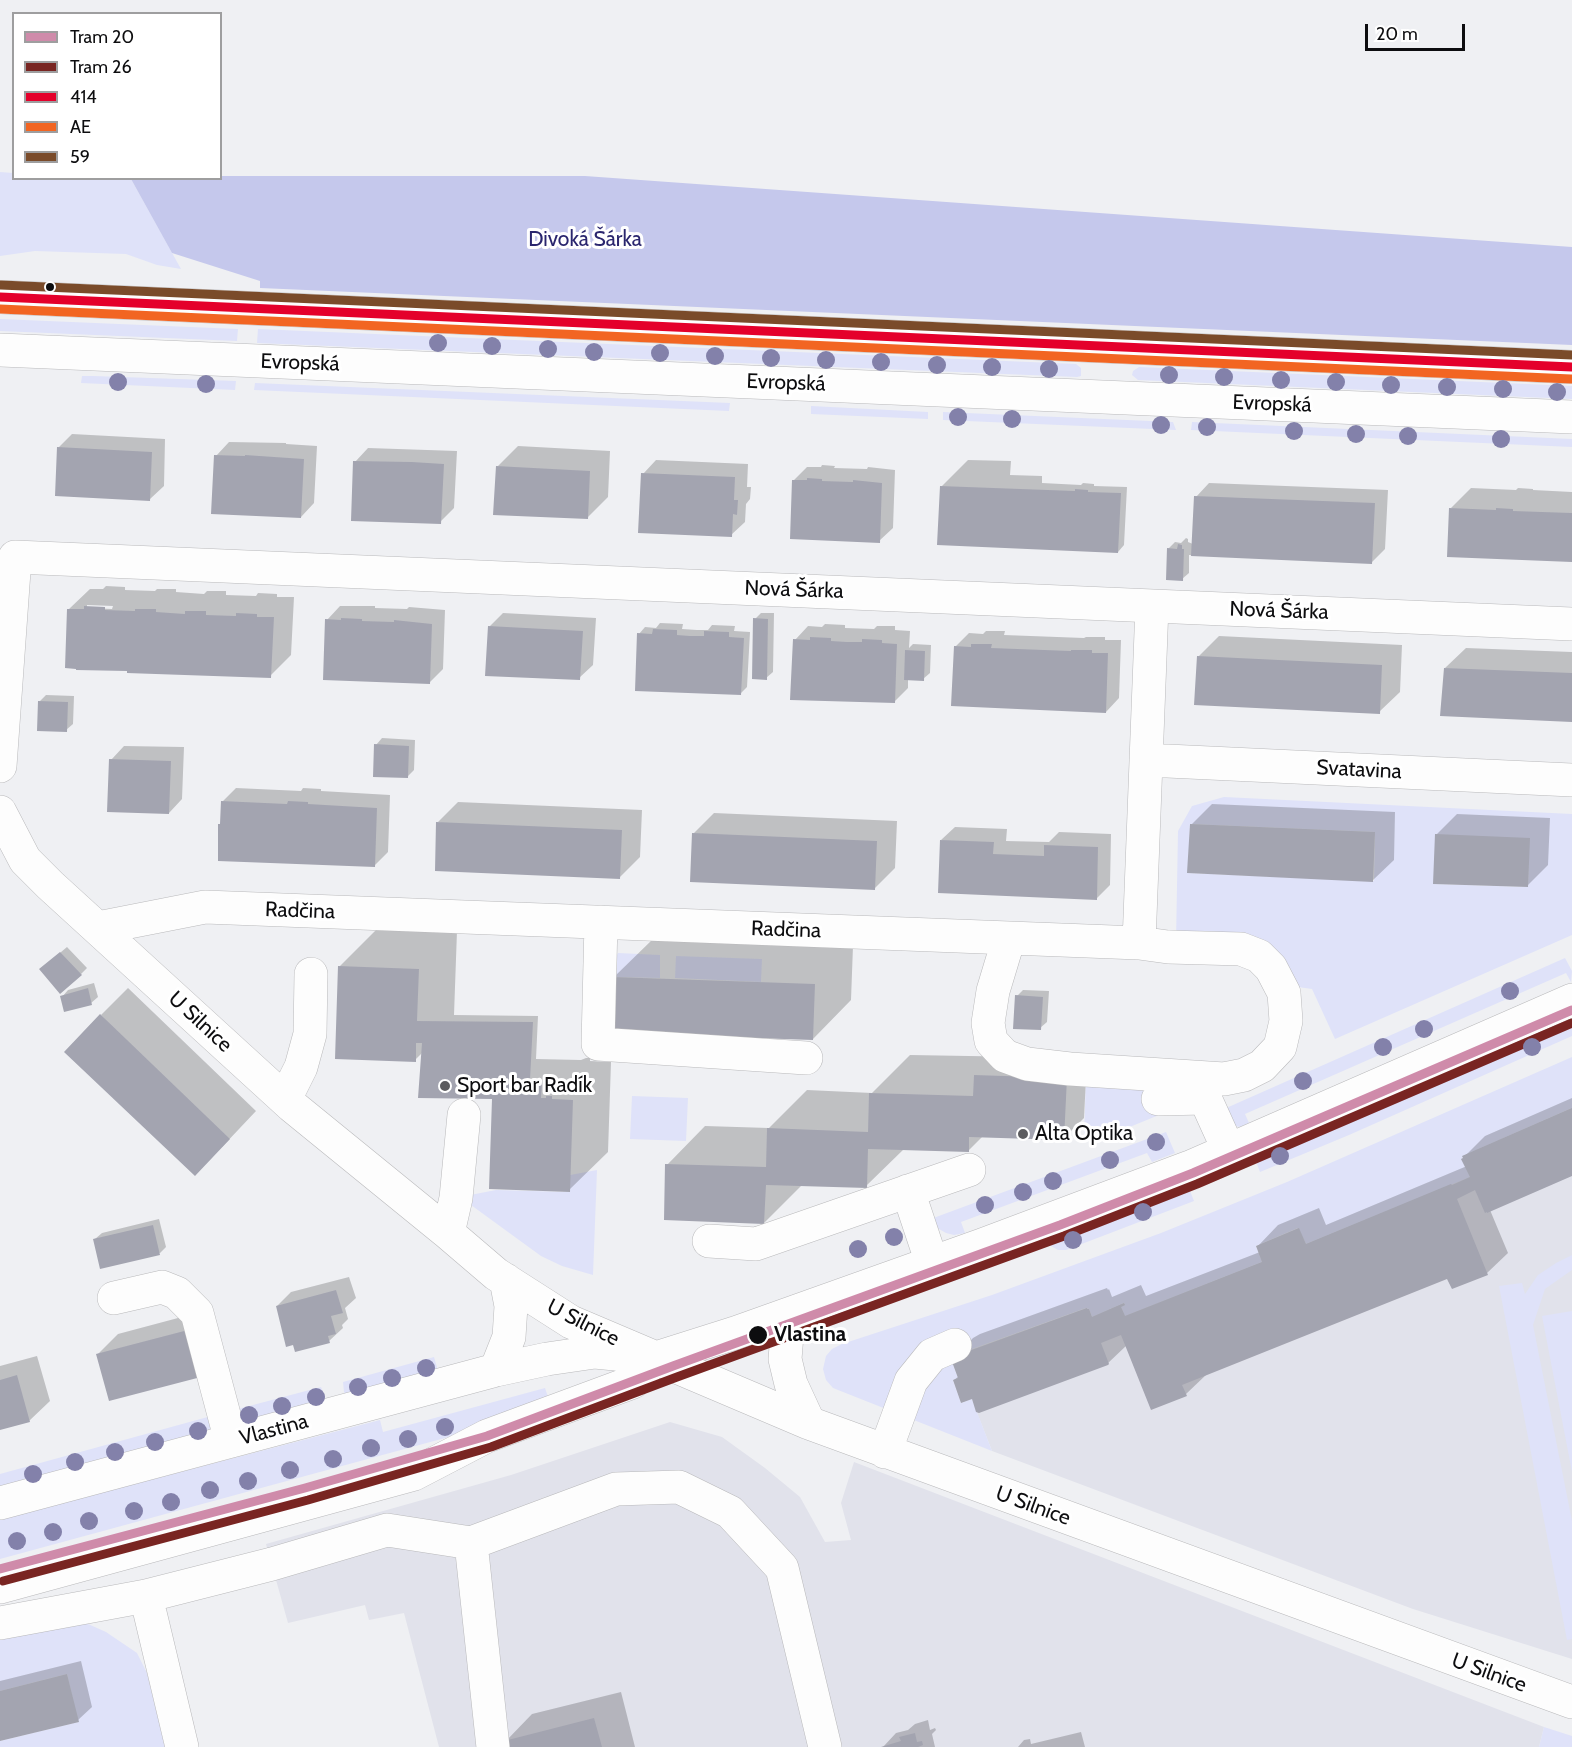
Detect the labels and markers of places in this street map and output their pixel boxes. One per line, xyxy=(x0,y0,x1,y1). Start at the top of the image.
unlabelled marker xyxy=(44,281,56,293)
place label: Sport bar Radík xyxy=(457,1073,592,1099)
marker: Sport bar Radík xyxy=(438,1079,452,1093)
place label: Alta Optika xyxy=(1035,1121,1133,1147)
marker: Alta Optika xyxy=(1016,1127,1030,1141)
place label: Vlastina xyxy=(774,1322,846,1348)
marker: Vlastina xyxy=(747,1324,769,1346)

